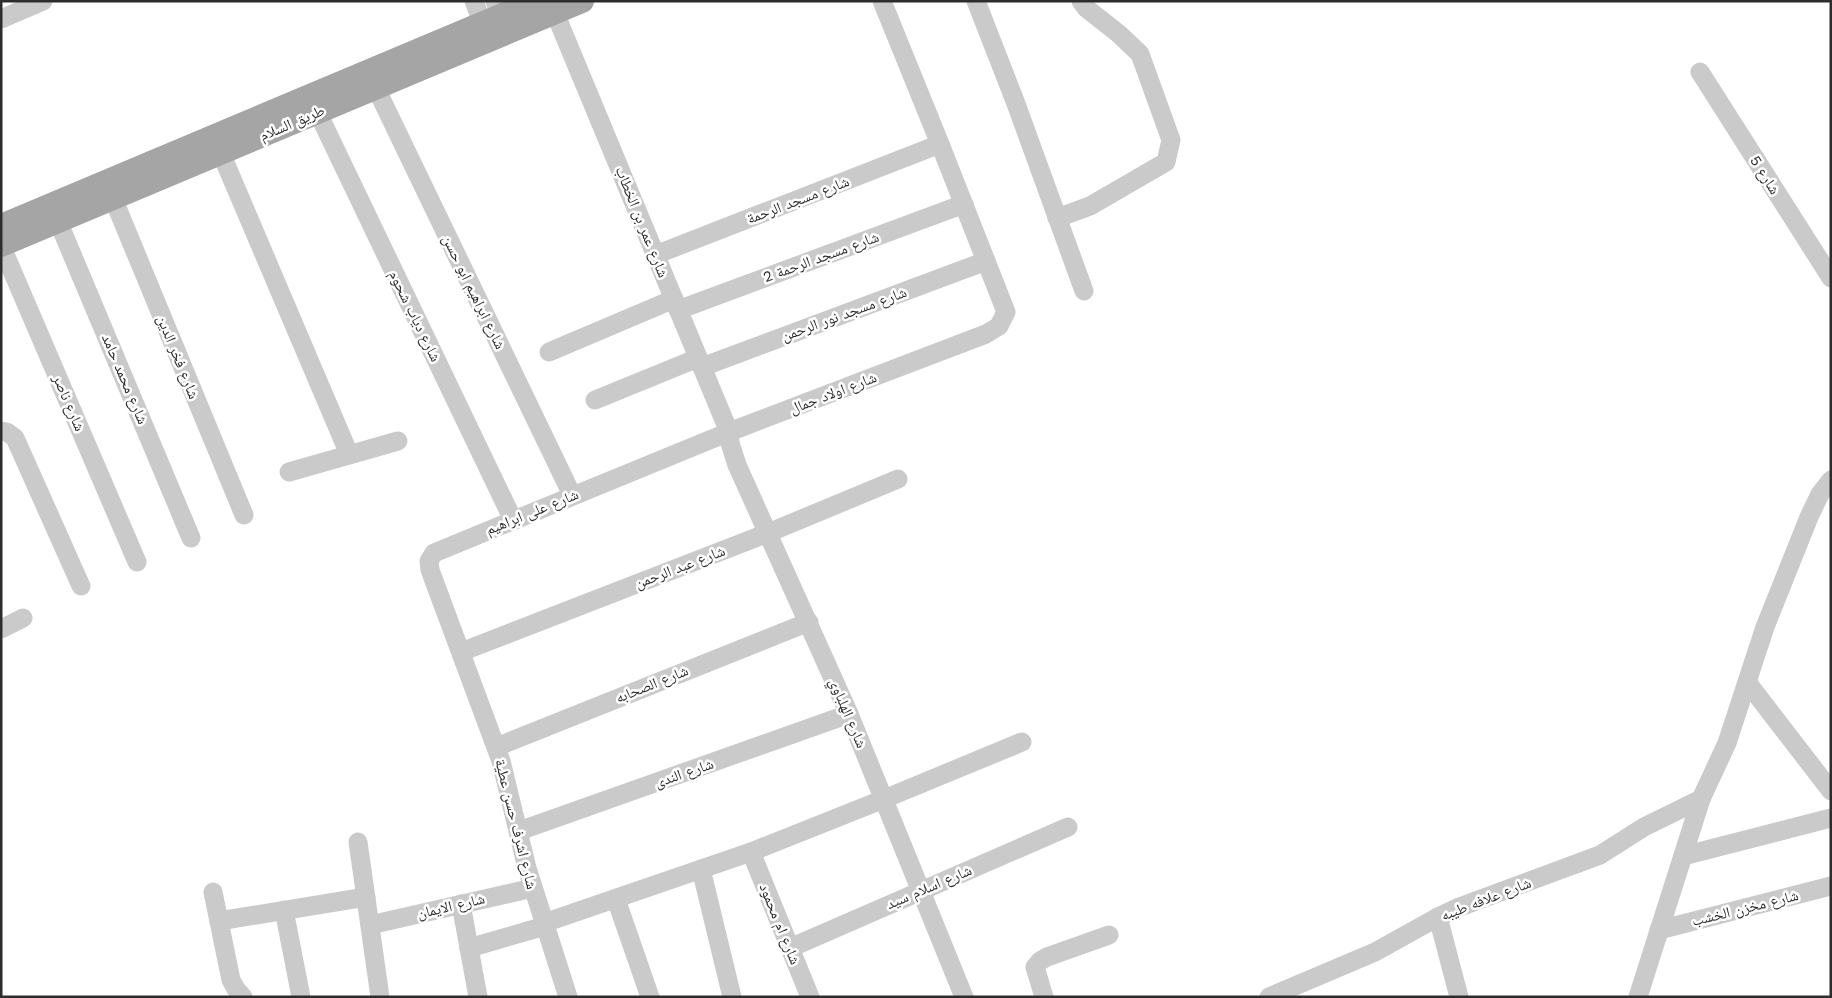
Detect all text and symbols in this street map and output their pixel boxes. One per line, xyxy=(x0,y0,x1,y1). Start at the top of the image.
street label: طريق السلام xyxy=(257,101,328,146)
street label: شارع 5 xyxy=(1745,152,1784,198)
street label: شارع عمر بن الخطاب xyxy=(611,164,673,281)
street label: شارع مسجد الرحمة xyxy=(744,172,852,229)
street label: شارع مسجد الرحمة 2 xyxy=(761,228,882,287)
street label: شارع ابراهيم ابو حسن xyxy=(438,232,510,353)
street label: شارع دياب شحوم xyxy=(384,267,445,365)
street label: شارع مسجد نور الرحمن xyxy=(779,283,910,346)
street label: شارع فخر الدين xyxy=(152,312,203,402)
street label: شارع محمد حامد xyxy=(97,331,152,427)
street label: شارع اولاد جمال xyxy=(787,368,880,419)
street label: شارع ناصر xyxy=(48,371,89,434)
street label: شارع على ابراهيم xyxy=(483,485,582,540)
street label: شارع عبد الرحمن xyxy=(632,542,728,593)
street label: شارع الصحابه xyxy=(613,661,691,708)
street label: شارع الهلباوي xyxy=(823,675,871,752)
street label: شارع الندى xyxy=(652,754,716,792)
street label: شارع اشرف حسن عطية xyxy=(490,757,541,891)
street label: شارع اسلام سيد xyxy=(884,861,975,914)
street label: شارع علافه طيبه xyxy=(1438,874,1534,925)
street label: شارع ام محمود xyxy=(755,881,804,968)
street label: شارع مخزن الخشب xyxy=(1690,886,1801,931)
street label: شارع الايمان xyxy=(415,889,487,923)

